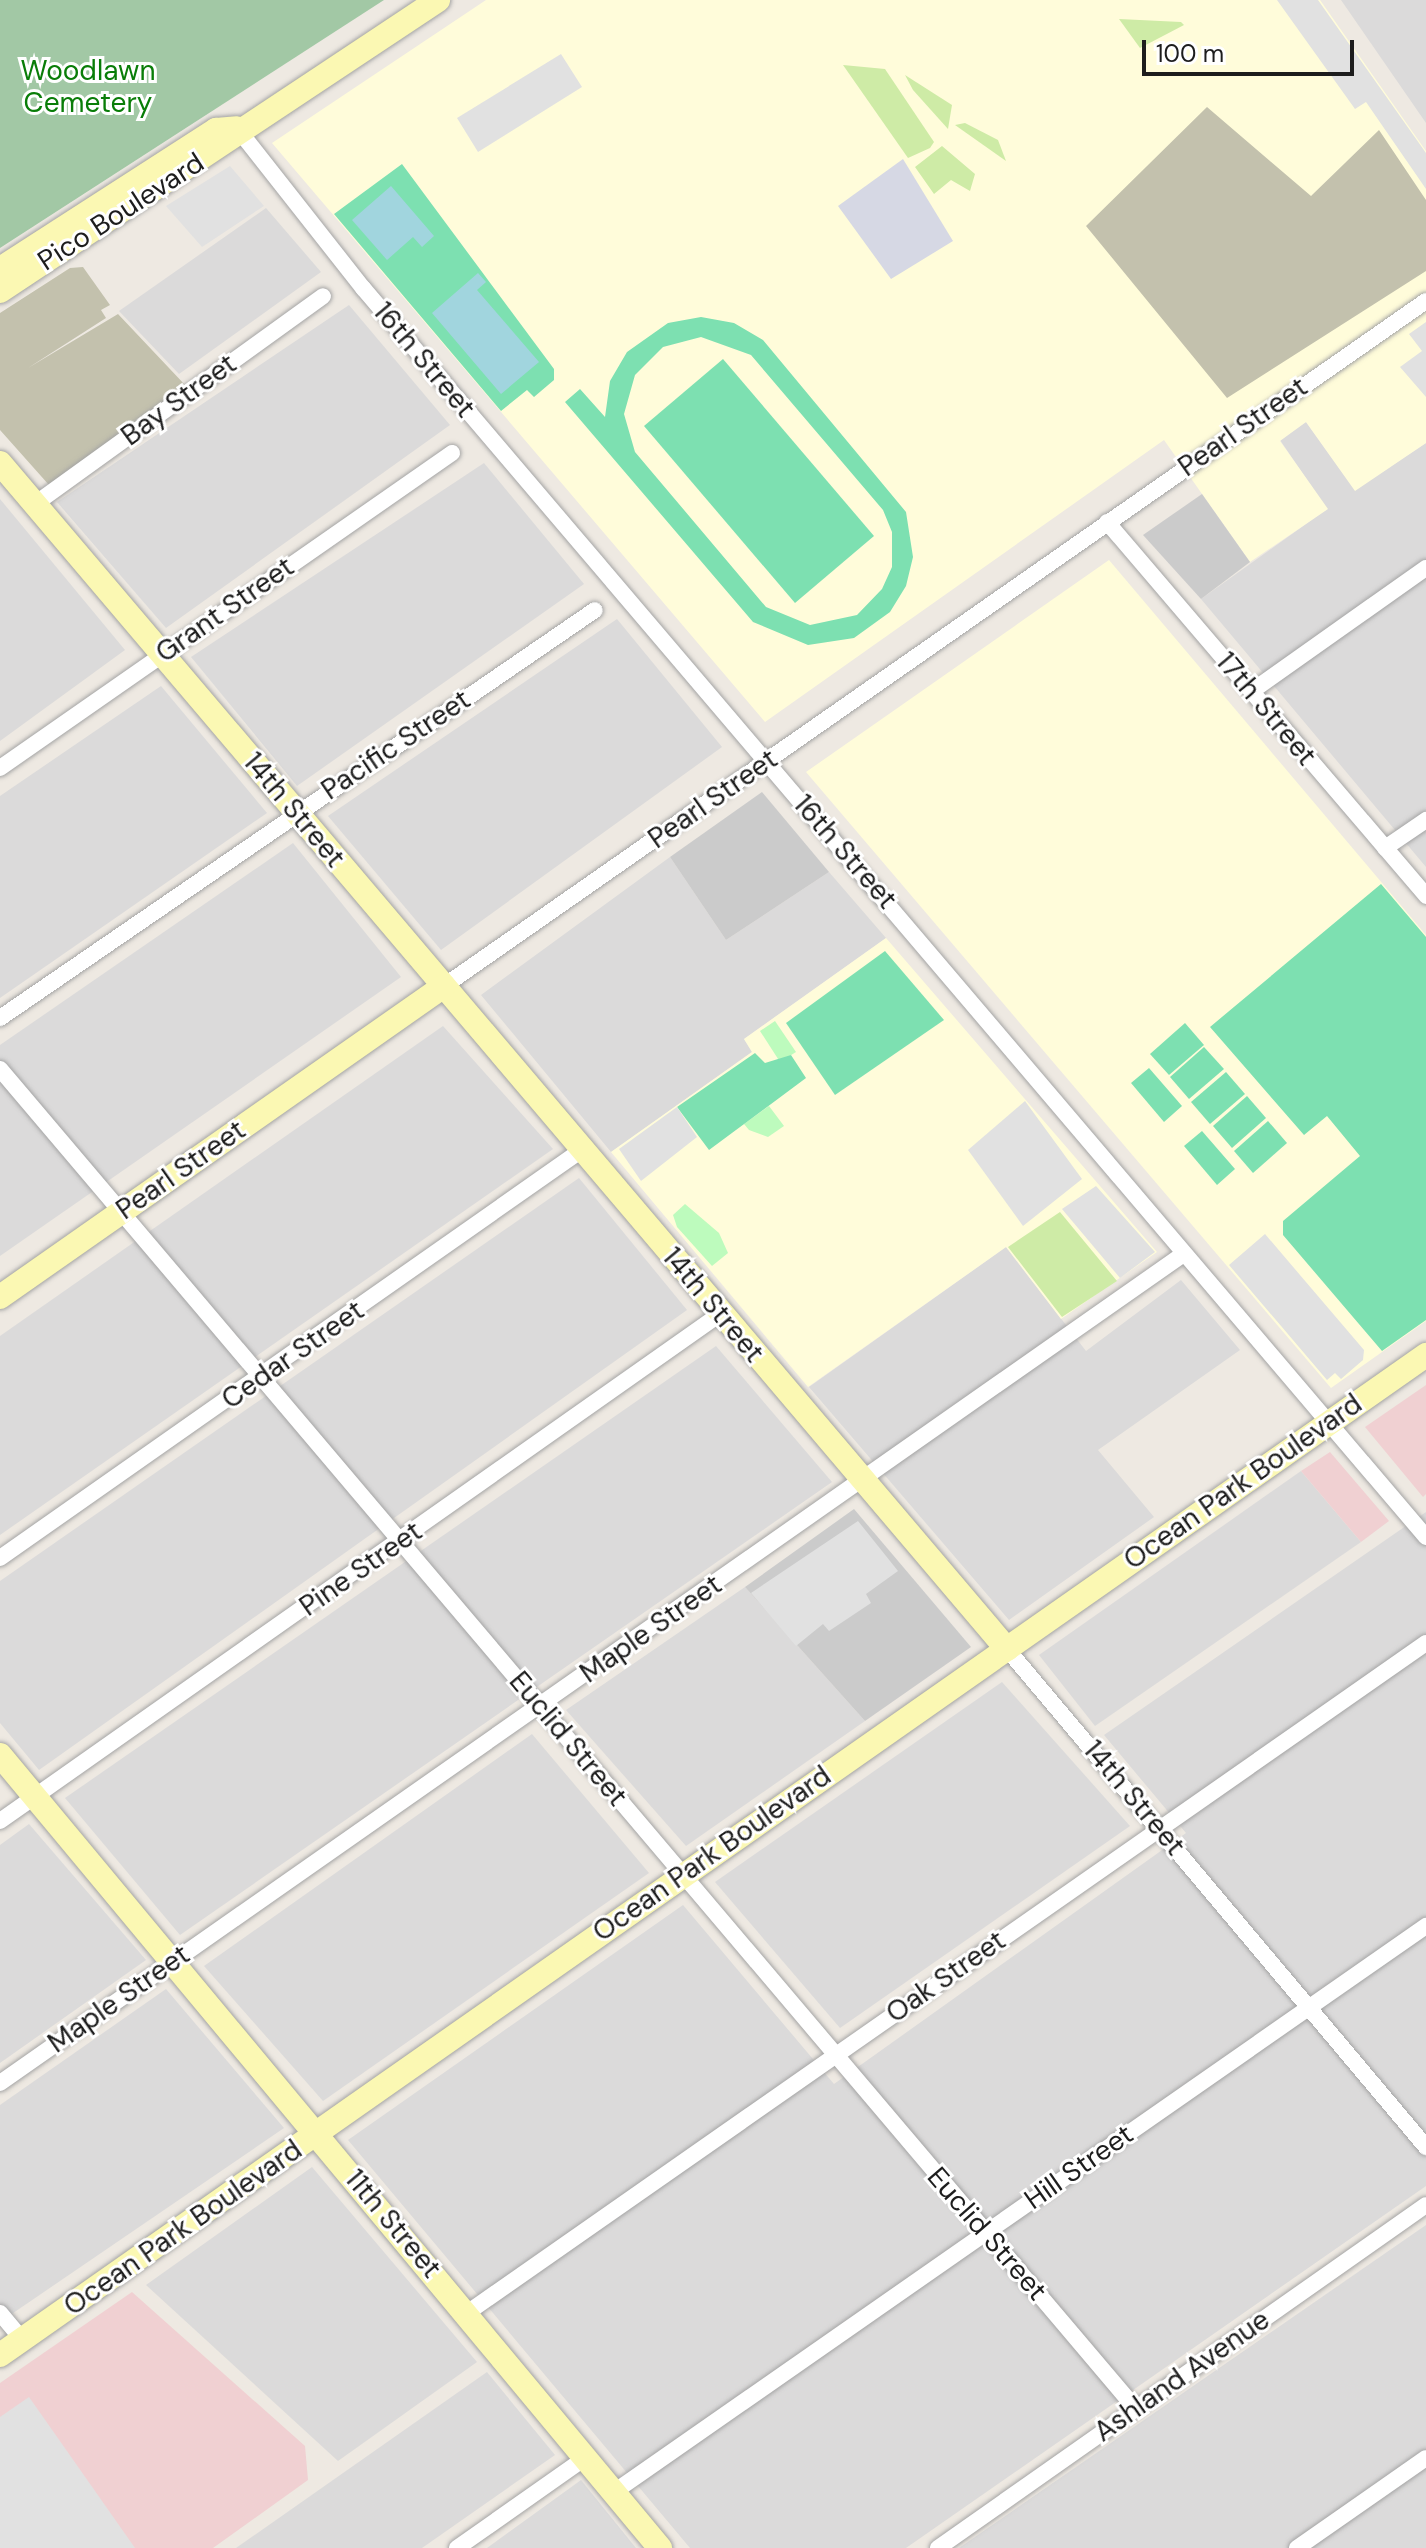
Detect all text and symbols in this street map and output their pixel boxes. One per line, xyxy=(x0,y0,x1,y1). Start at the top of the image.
scale bar xyxy=(1146,24,1358,74)
text: 100 m xyxy=(1156,38,1224,69)
park label: Woodlawn Cemetery xyxy=(20,54,156,120)
street label: Pico Boulevard xyxy=(32,146,210,278)
street label: 16th Street xyxy=(366,296,482,424)
street label: Bay Street xyxy=(115,347,243,453)
street label: Pearl Street xyxy=(1172,370,1314,484)
street label: Grant Street xyxy=(150,550,300,670)
street label: 17th Street xyxy=(1209,646,1323,772)
street label: Pacific Street xyxy=(315,683,477,807)
street label: Pearl Street xyxy=(642,742,784,856)
street label: 14th Street xyxy=(236,746,352,874)
street label: 16th Street xyxy=(786,788,904,916)
street label: Pearl Street xyxy=(110,1113,252,1227)
street label: 14th Street xyxy=(655,1241,771,1369)
street label: Cedar Street xyxy=(215,1294,371,1416)
street label: Ocean Park Boulevard xyxy=(1118,1387,1368,1577)
street label: Pine Street xyxy=(293,1515,429,1623)
street label: Maple Street xyxy=(574,1568,728,1690)
street label: Euclid Street xyxy=(502,1665,634,1813)
street label: 14th Street xyxy=(1076,1734,1192,1862)
street label: Ocean Park Boulevard xyxy=(587,1759,837,1949)
street label: Oak Street xyxy=(880,1924,1012,2030)
street label: Maple Street xyxy=(42,1938,196,2060)
street label: Hill Street xyxy=(1018,2117,1140,2217)
street label: Ocean Park Boulevard xyxy=(58,2133,308,2323)
street label: Euclid Street xyxy=(920,2161,1054,2307)
street label: 11th Street xyxy=(338,2163,448,2285)
street label: Ashland Avenue xyxy=(1088,2303,1276,2449)

